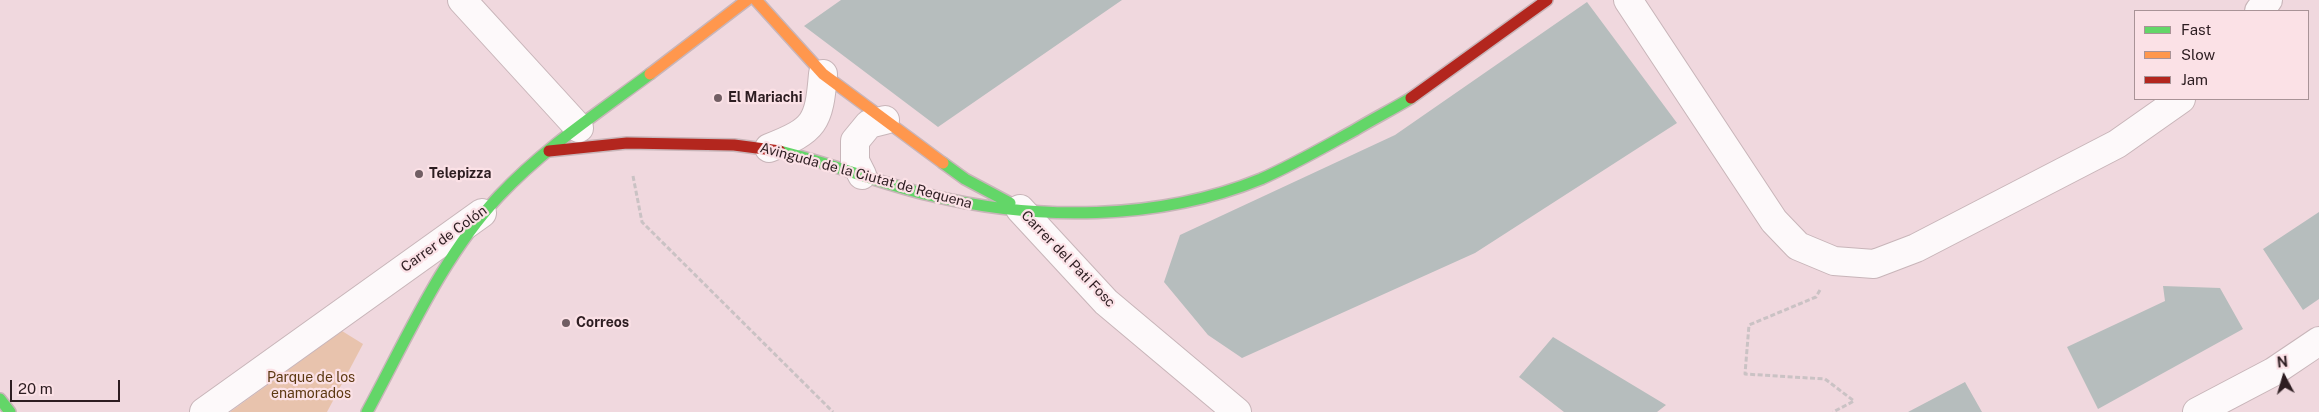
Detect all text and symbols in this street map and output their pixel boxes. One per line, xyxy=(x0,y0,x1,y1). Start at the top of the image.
legend xyxy=(2134,10,2309,100)
text: Fast xyxy=(2181,21,2211,38)
text: Slow xyxy=(2181,46,2215,63)
text: Jam xyxy=(2181,71,2208,88)
place label: El Mariachi xyxy=(728,90,802,106)
marker: El Mariachi xyxy=(712,92,724,104)
street label: Avinguda de la Ciutat de Requena xyxy=(758,140,974,212)
place label: Telepizza xyxy=(429,166,491,182)
marker: Telepizza xyxy=(413,168,425,180)
street label: Carrer de Colón xyxy=(398,202,490,276)
street label: Carrer del Pati Fosc xyxy=(1017,207,1119,311)
place label: Correos xyxy=(576,315,629,331)
marker: Correos xyxy=(560,317,572,329)
north arrow xyxy=(2259,352,2309,402)
text: N xyxy=(2276,354,2289,371)
scale bar xyxy=(12,370,122,402)
park label: Parque de los enamorados xyxy=(267,370,355,402)
text: 20 m xyxy=(18,380,53,397)

